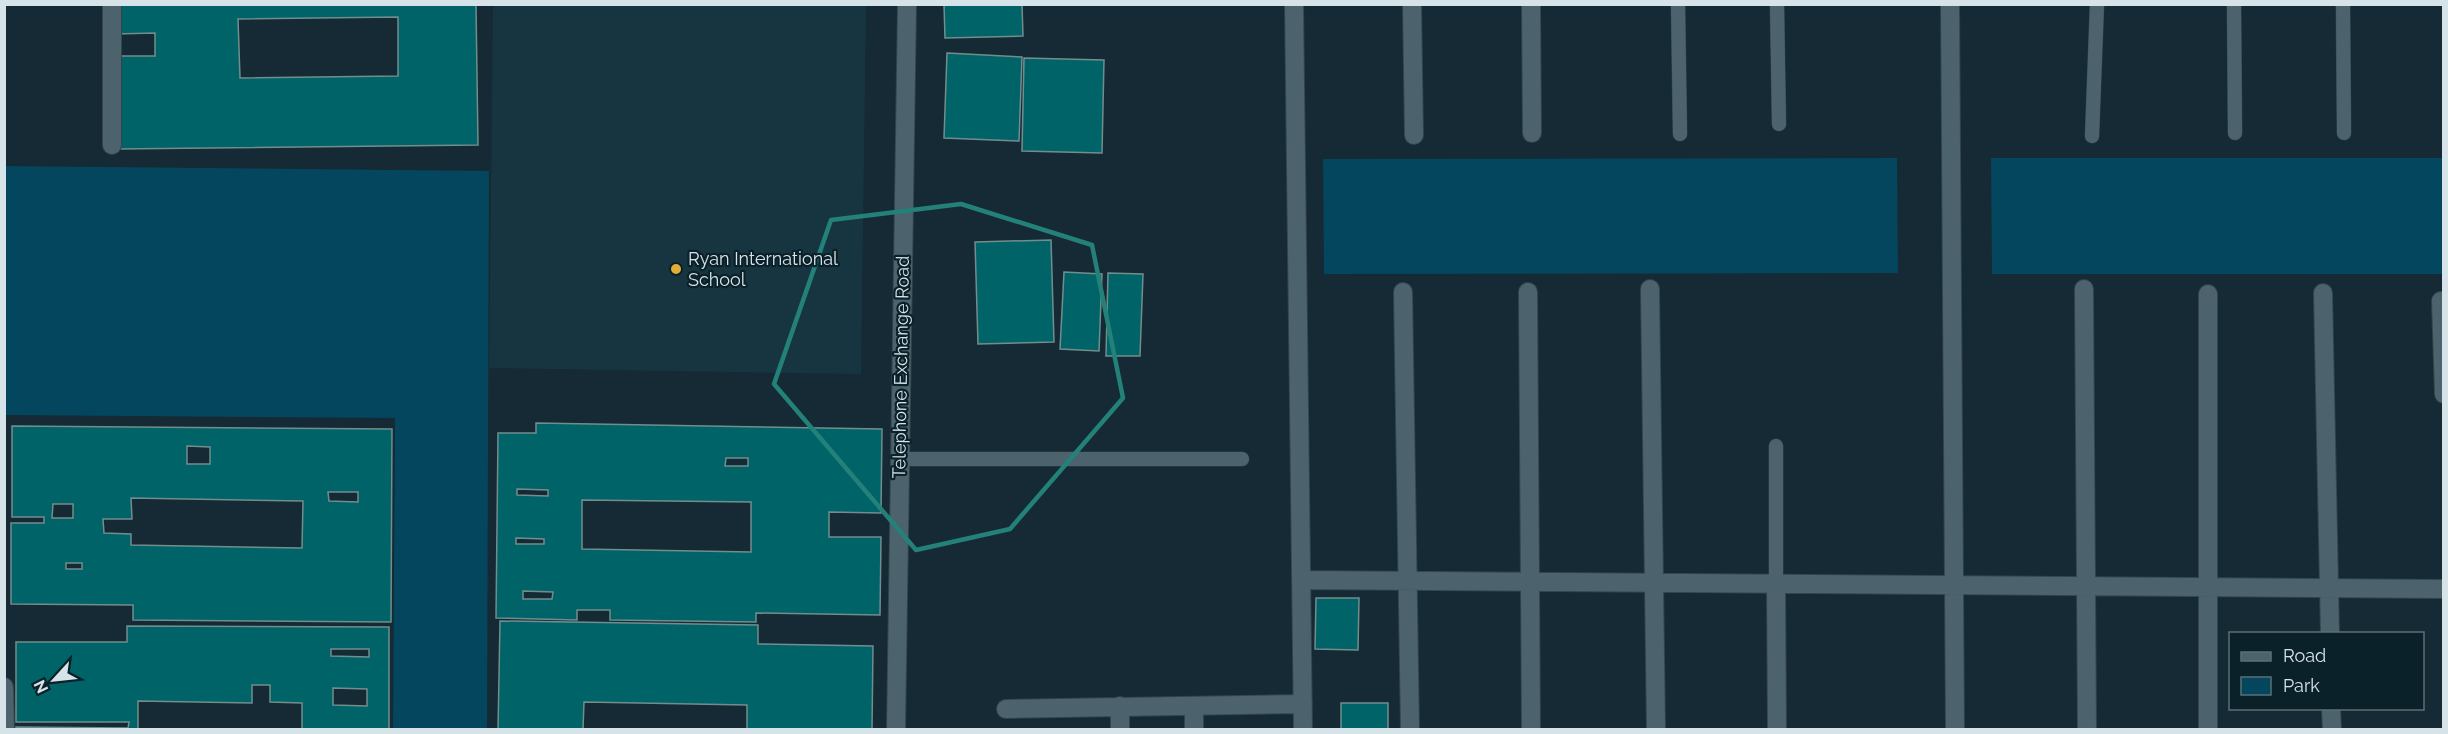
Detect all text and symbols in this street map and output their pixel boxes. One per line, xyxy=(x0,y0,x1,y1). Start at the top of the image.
place label: Ryan International School xyxy=(688,248,838,290)
street label: Telephone Exchange Road xyxy=(888,255,913,479)
marker: Ryan International School xyxy=(669,262,683,276)
legend xyxy=(2229,632,2424,710)
text: Road xyxy=(2283,645,2326,666)
north arrow xyxy=(24,650,84,710)
text: Park xyxy=(2283,675,2320,696)
text: N xyxy=(30,677,52,696)

